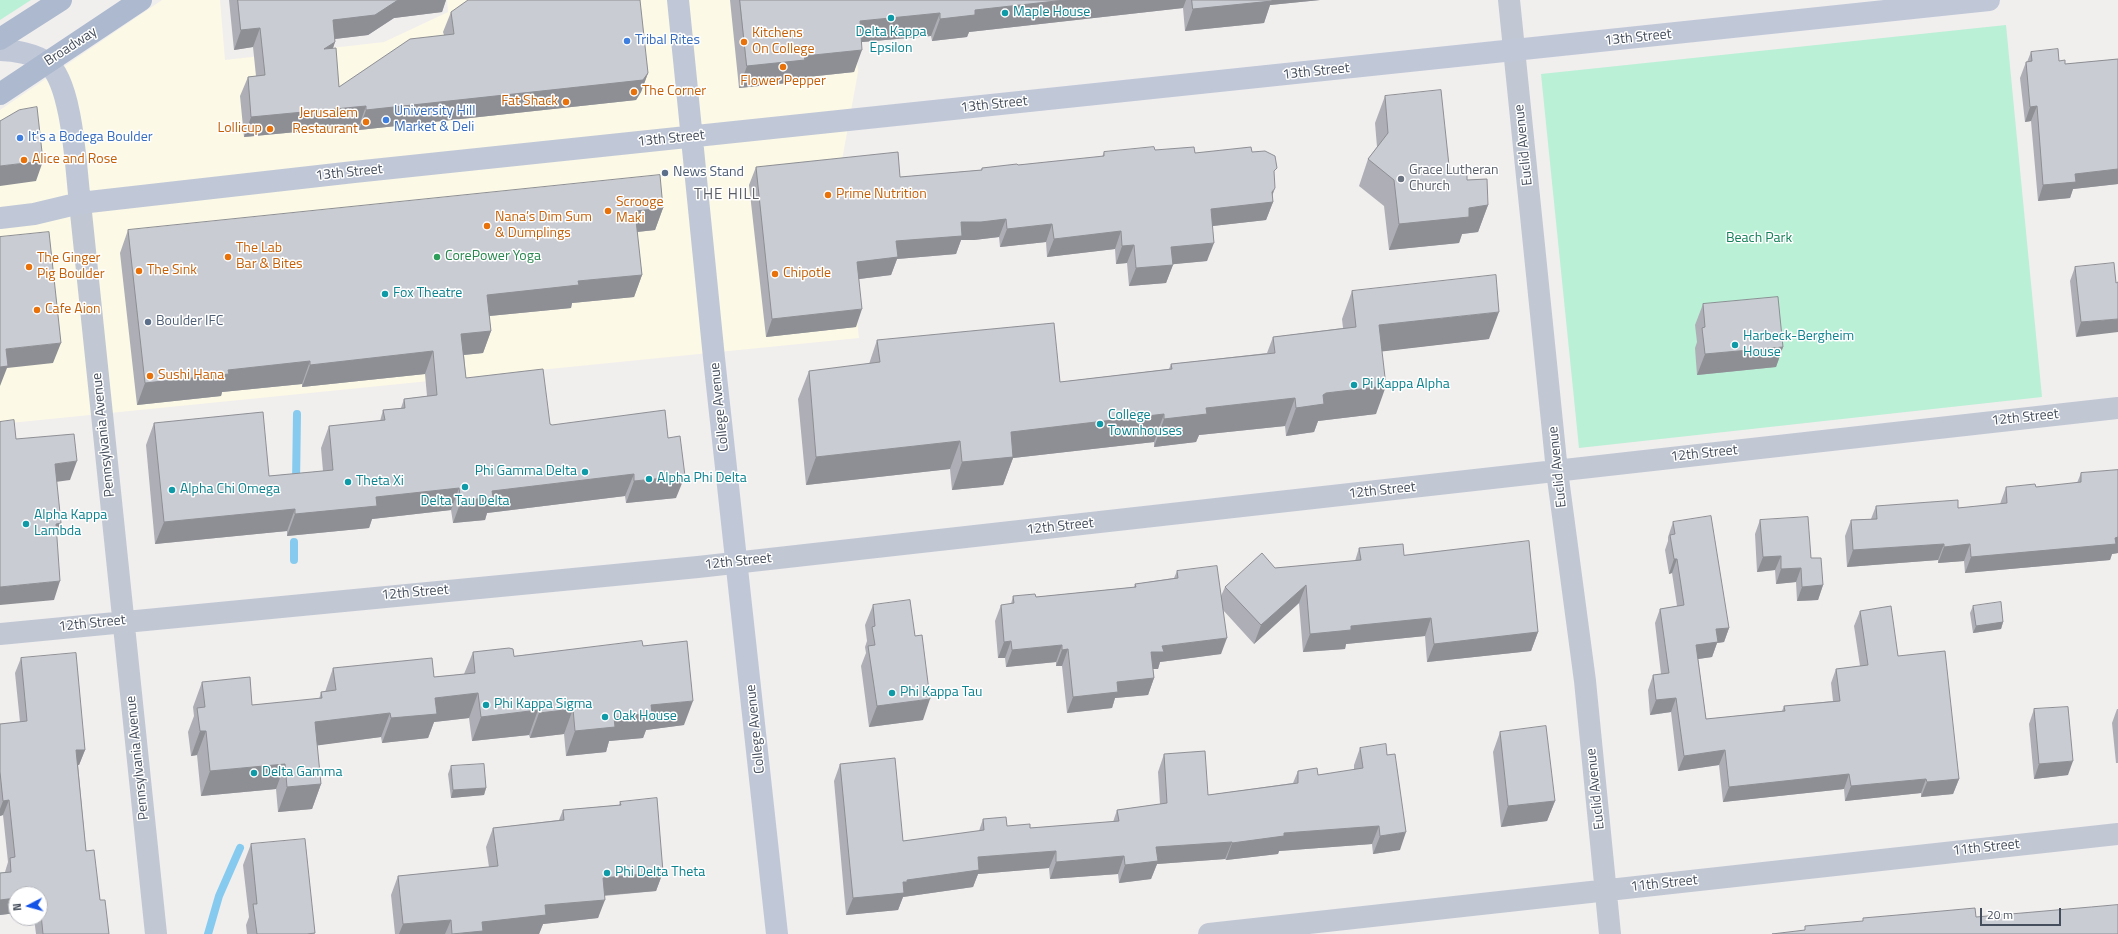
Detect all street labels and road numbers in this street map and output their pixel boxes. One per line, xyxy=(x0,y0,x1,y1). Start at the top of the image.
street label: Broadway xyxy=(41,24,101,70)
street label: 13th Street xyxy=(1604,26,1672,50)
street label: 13th Street xyxy=(1282,60,1350,84)
street label: 13th Street xyxy=(960,93,1028,117)
street label: Euclid Avenue xyxy=(1511,103,1537,187)
street label: 13th Street xyxy=(637,127,705,151)
street label: 13th Street xyxy=(315,161,383,185)
street label: College Avenue xyxy=(707,362,733,452)
street label: Pennsylvania Avenue xyxy=(89,372,119,498)
street label: 12th Street xyxy=(1991,406,2059,430)
street label: Euclid Avenue xyxy=(1545,425,1571,509)
street label: 12th Street xyxy=(1670,442,1738,466)
street label: 12th Street xyxy=(1348,479,1416,503)
street label: 12th Street xyxy=(1026,515,1094,539)
street label: 12th Street xyxy=(704,550,772,574)
street label: 12th Street xyxy=(381,582,449,604)
street label: 12th Street xyxy=(58,612,126,636)
street label: College Avenue xyxy=(743,684,769,774)
street label: Pennsylvania Avenue xyxy=(123,695,153,821)
street label: Euclid Avenue xyxy=(1583,747,1609,831)
street label: 11th Street xyxy=(1952,836,2020,860)
street label: 11th Street xyxy=(1630,872,1698,896)

